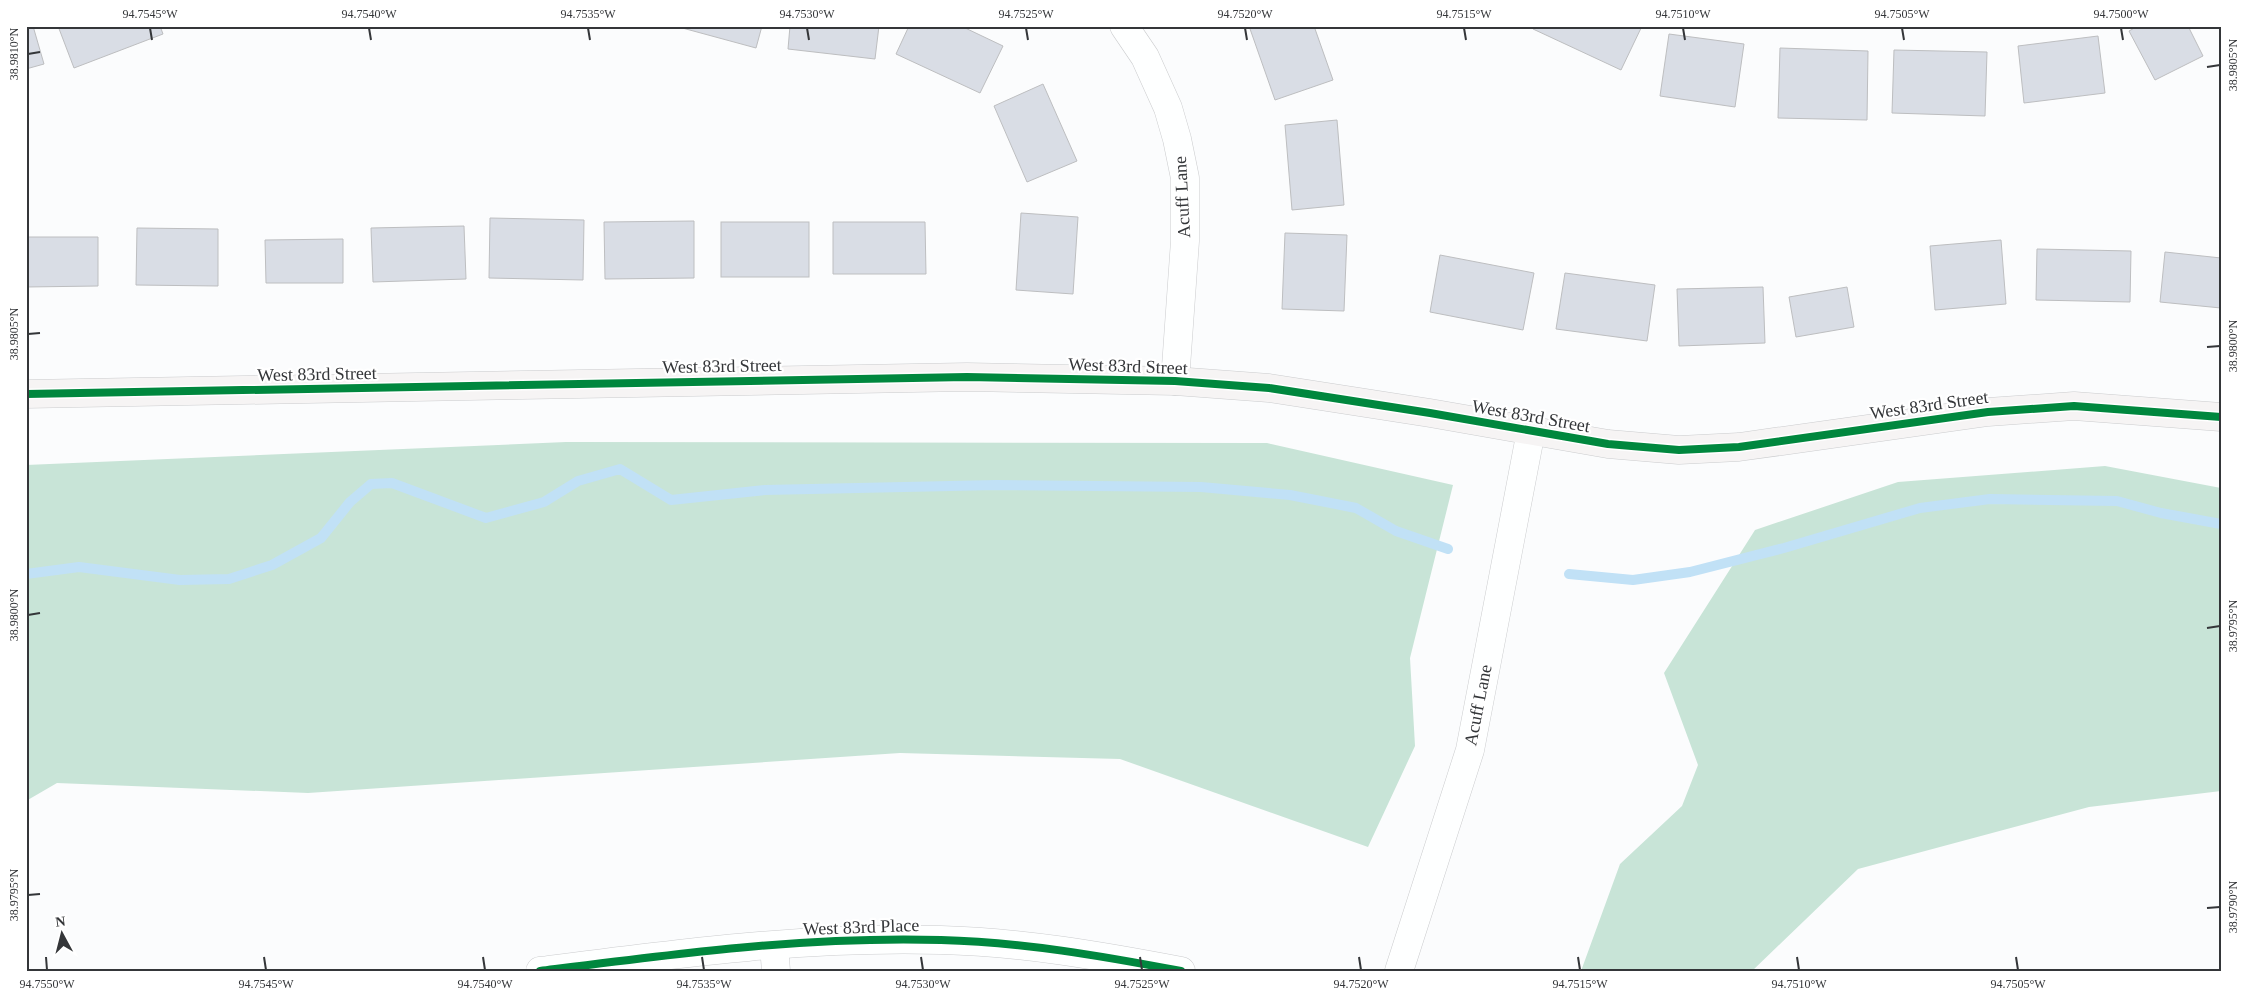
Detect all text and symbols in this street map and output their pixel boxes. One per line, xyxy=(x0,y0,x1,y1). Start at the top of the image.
text: 94.7545°W xyxy=(122,7,178,21)
text: 94.7540°W xyxy=(341,7,397,21)
text: 94.7535°W xyxy=(560,7,616,21)
text: 94.7530°W xyxy=(779,7,835,21)
text: 94.7525°W xyxy=(998,7,1054,21)
text: 94.7520°W xyxy=(1217,7,1273,21)
text: 94.7515°W xyxy=(1436,7,1492,21)
text: 94.7510°W xyxy=(1655,7,1711,21)
text: 94.7505°W xyxy=(1874,7,1930,21)
text: 94.7500°W xyxy=(2093,7,2149,21)
text: 38.9810°N xyxy=(7,27,21,80)
text: 38.9805°N xyxy=(2226,38,2240,91)
street label: Acuff Lane xyxy=(1170,155,1194,239)
text: 38.9805°N xyxy=(7,307,21,360)
text: 38.9800°N xyxy=(2226,319,2240,372)
street label: West 83rd Street xyxy=(1068,354,1188,378)
street label: West 83rd Street xyxy=(662,355,782,377)
street label: West 83rd Street xyxy=(257,363,377,385)
street label: West 83rd Street xyxy=(1868,387,1990,423)
street label: West 83rd Street xyxy=(1470,396,1592,436)
text: 38.9800°N xyxy=(7,588,21,641)
text: 38.9795°N xyxy=(2226,599,2240,652)
street label: Acuff Lane xyxy=(1460,663,1496,747)
text: 38.9795°N xyxy=(7,868,21,921)
text: 38.9790°N xyxy=(2226,880,2240,933)
north arrow xyxy=(38,910,88,960)
text: N xyxy=(55,914,66,930)
street label: West 83rd Place xyxy=(802,915,920,939)
text: 94.7550°W xyxy=(19,977,75,991)
text: 94.7545°W xyxy=(238,977,294,991)
text: 94.7540°W xyxy=(457,977,513,991)
text: 94.7535°W xyxy=(676,977,732,991)
text: 94.7530°W xyxy=(895,977,951,991)
text: 94.7525°W xyxy=(1114,977,1170,991)
text: 94.7520°W xyxy=(1333,977,1389,991)
text: 94.7515°W xyxy=(1552,977,1608,991)
text: 94.7510°W xyxy=(1771,977,1827,991)
text: 94.7505°W xyxy=(1990,977,2046,991)

